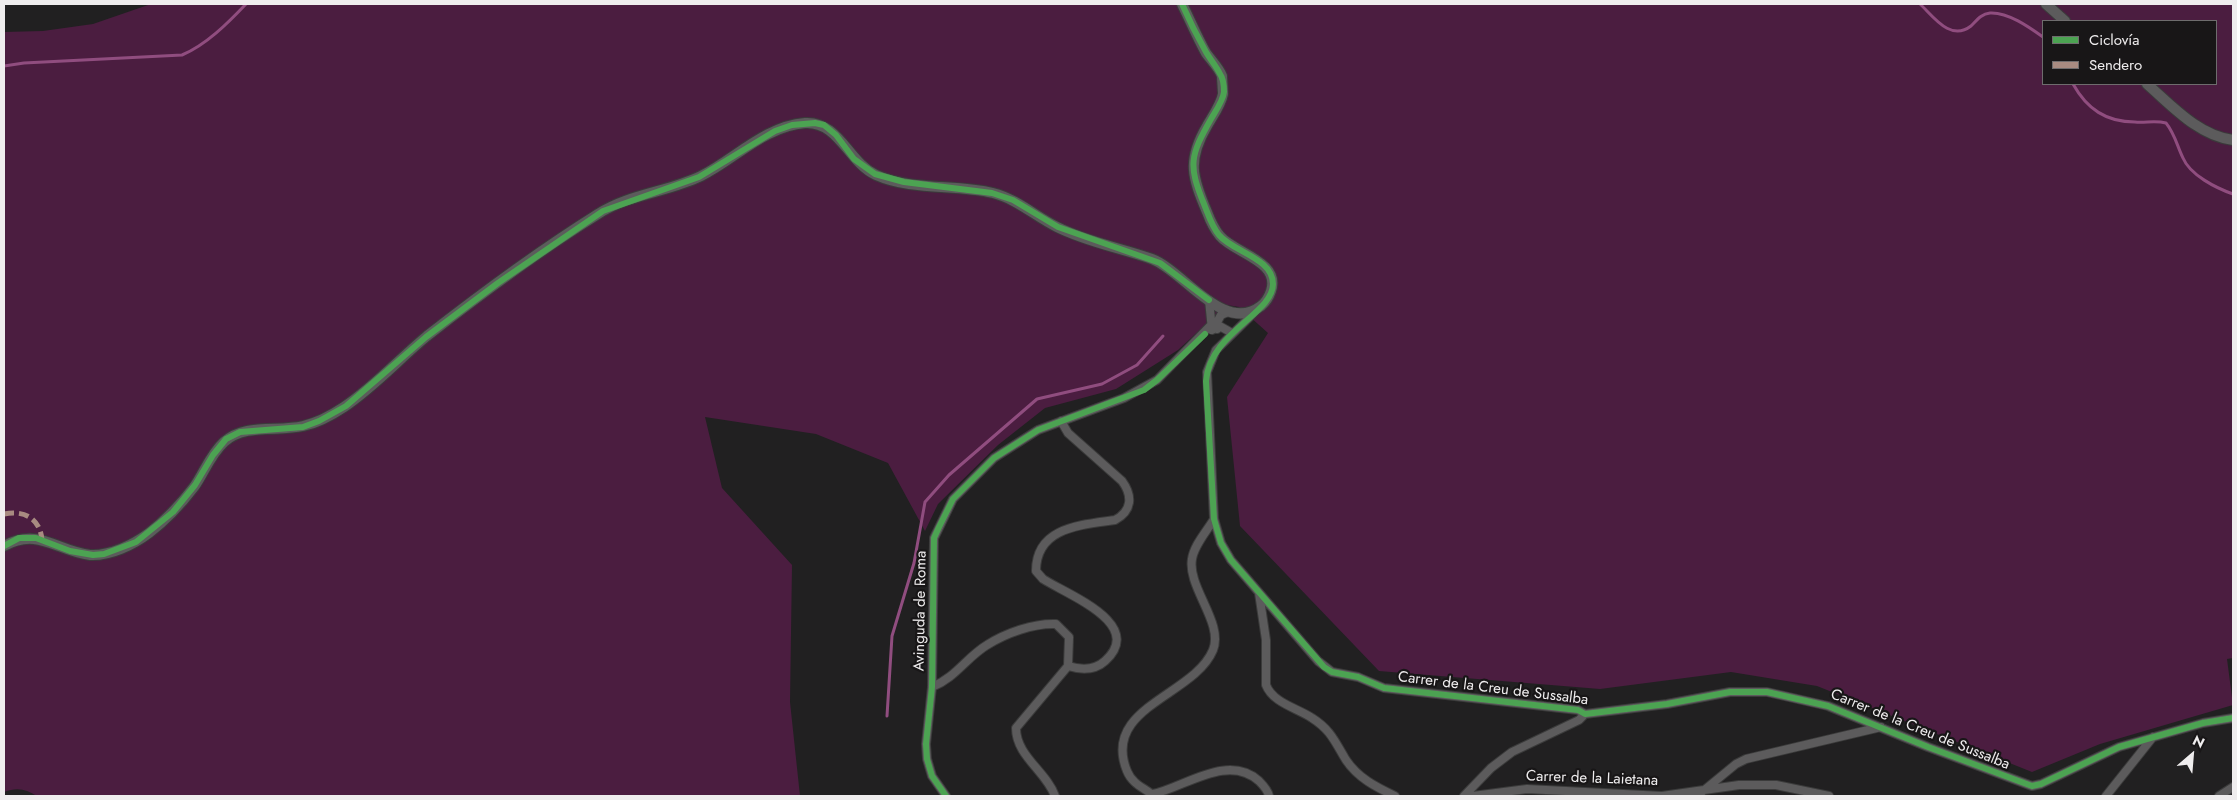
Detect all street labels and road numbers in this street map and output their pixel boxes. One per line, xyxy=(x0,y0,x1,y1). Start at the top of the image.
street label: Avinguda de Roma xyxy=(911,551,931,671)
street label: Carrer de la Creu de Sussalba xyxy=(1397,668,1589,710)
street label: Carrer de la Creu de Sussalba xyxy=(1828,686,2012,774)
street label: Carrer de la Laietana xyxy=(1526,768,1658,790)

